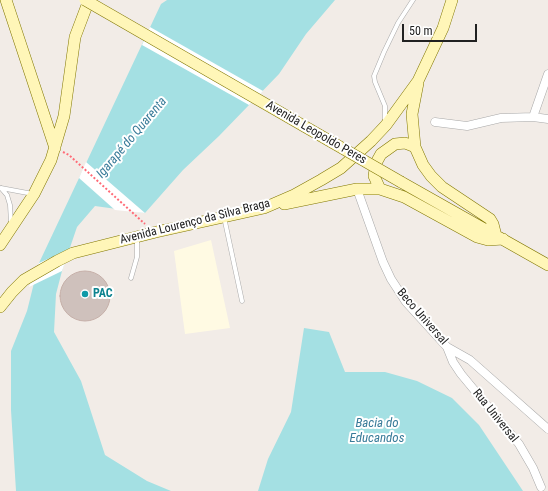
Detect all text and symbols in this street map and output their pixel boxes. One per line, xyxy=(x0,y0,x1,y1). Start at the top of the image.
scale bar xyxy=(404,16,479,42)
text: 50 m xyxy=(409,24,433,38)
water label: Igarapé do Quarenta xyxy=(94,94,170,182)
street label: Avenida Leopoldo Peres xyxy=(263,98,369,168)
street label: Avenida Lourenço da Silva Braga xyxy=(118,196,272,248)
street label: Beco Universal xyxy=(394,286,450,348)
place label: PAC xyxy=(93,287,113,301)
marker: PAC xyxy=(80,289,90,299)
street label: Rua Universal xyxy=(469,386,521,446)
water label: Bacia do Educandos xyxy=(350,416,404,447)

